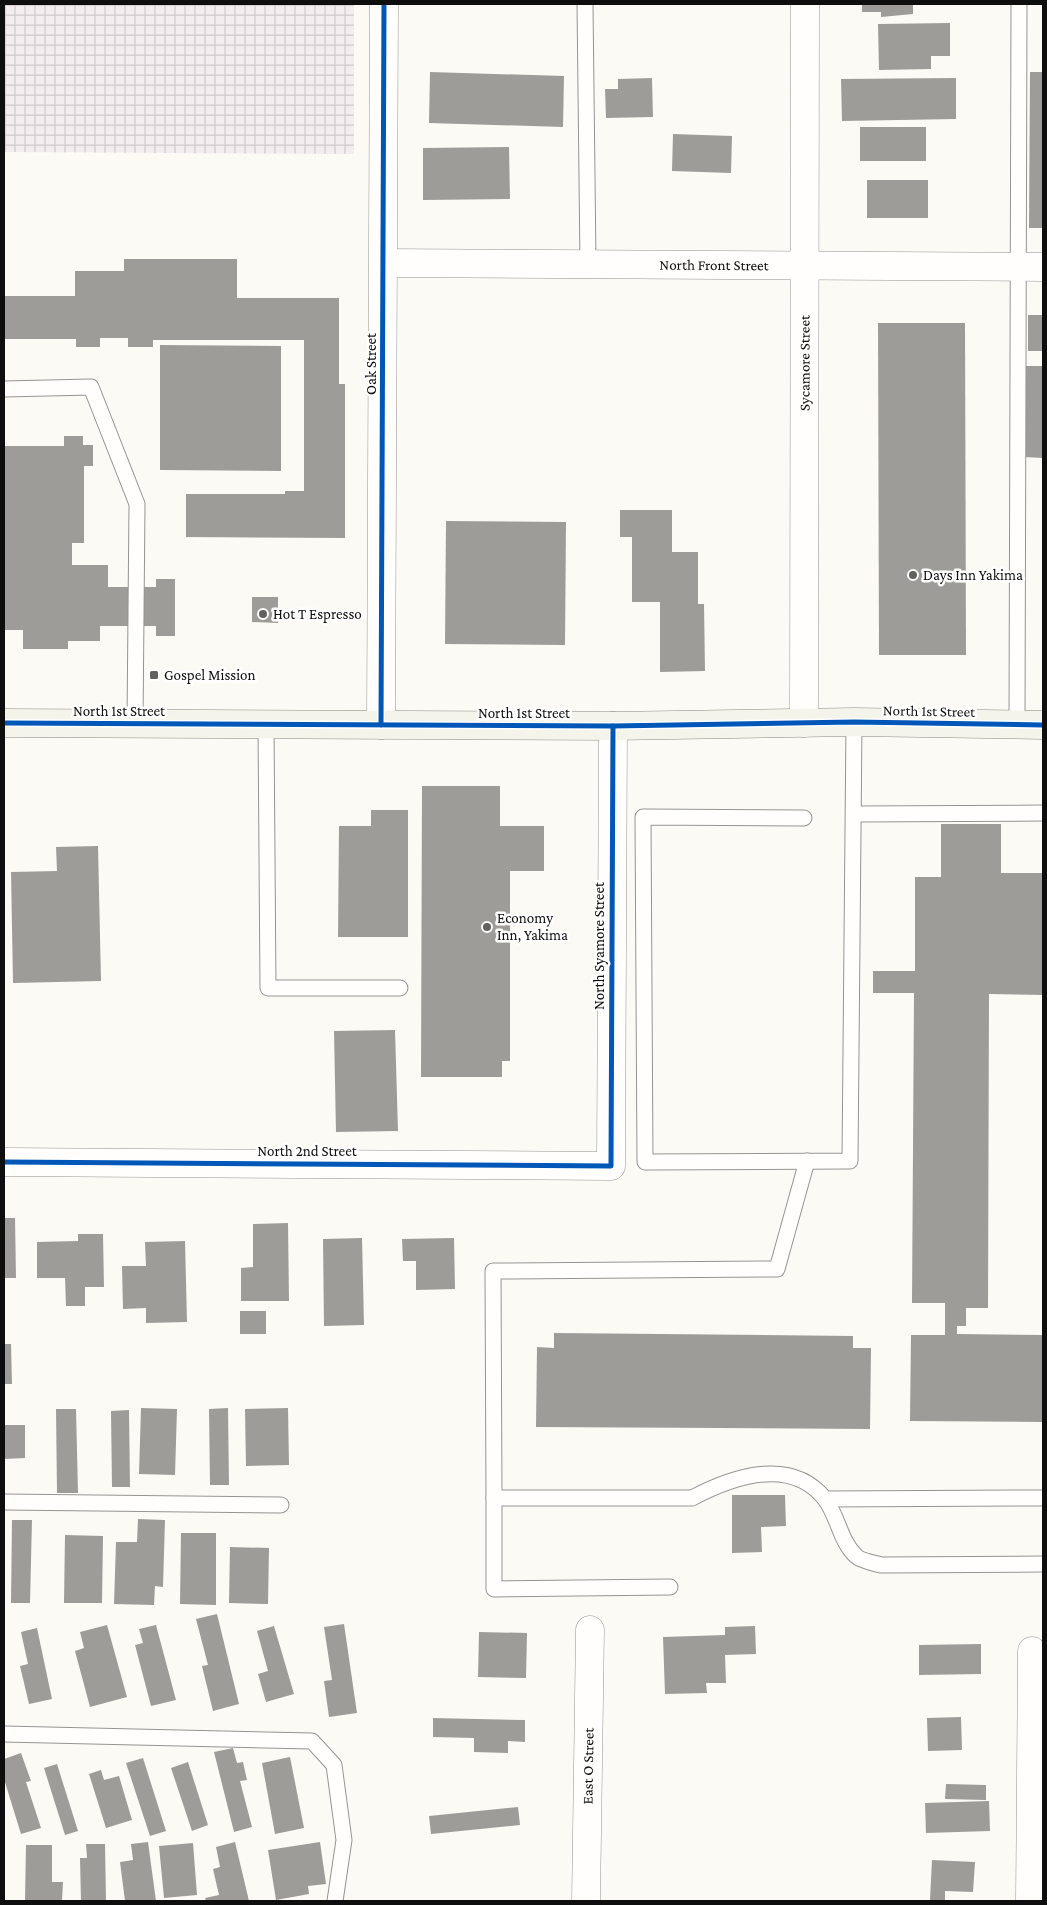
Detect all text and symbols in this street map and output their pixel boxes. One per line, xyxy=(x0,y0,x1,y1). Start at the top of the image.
street label: North Front Street xyxy=(659,257,770,273)
street label: Sycamore Street xyxy=(796,314,813,411)
street label: Oak Street xyxy=(363,332,379,395)
place label: Days Inn Yakima xyxy=(923,567,1023,584)
marker: Days Inn Yakima xyxy=(907,569,919,581)
place label: Hot T Espresso xyxy=(273,606,362,623)
marker: Hot T Espresso xyxy=(257,608,269,620)
place label: Gospel Mission xyxy=(164,667,256,684)
marker: Gospel Mission xyxy=(148,669,160,681)
street label: North 1st Street xyxy=(883,702,976,720)
street label: North 1st Street xyxy=(73,703,166,719)
street label: North 1st Street xyxy=(478,705,571,721)
street label: North Syamore Street xyxy=(591,881,608,1010)
place label: Economy Inn, Yakima xyxy=(497,910,568,943)
marker: Economy Inn, Yakima xyxy=(481,921,493,933)
street label: North 2nd Street xyxy=(257,1143,358,1159)
street label: East O Street xyxy=(579,1726,597,1805)

